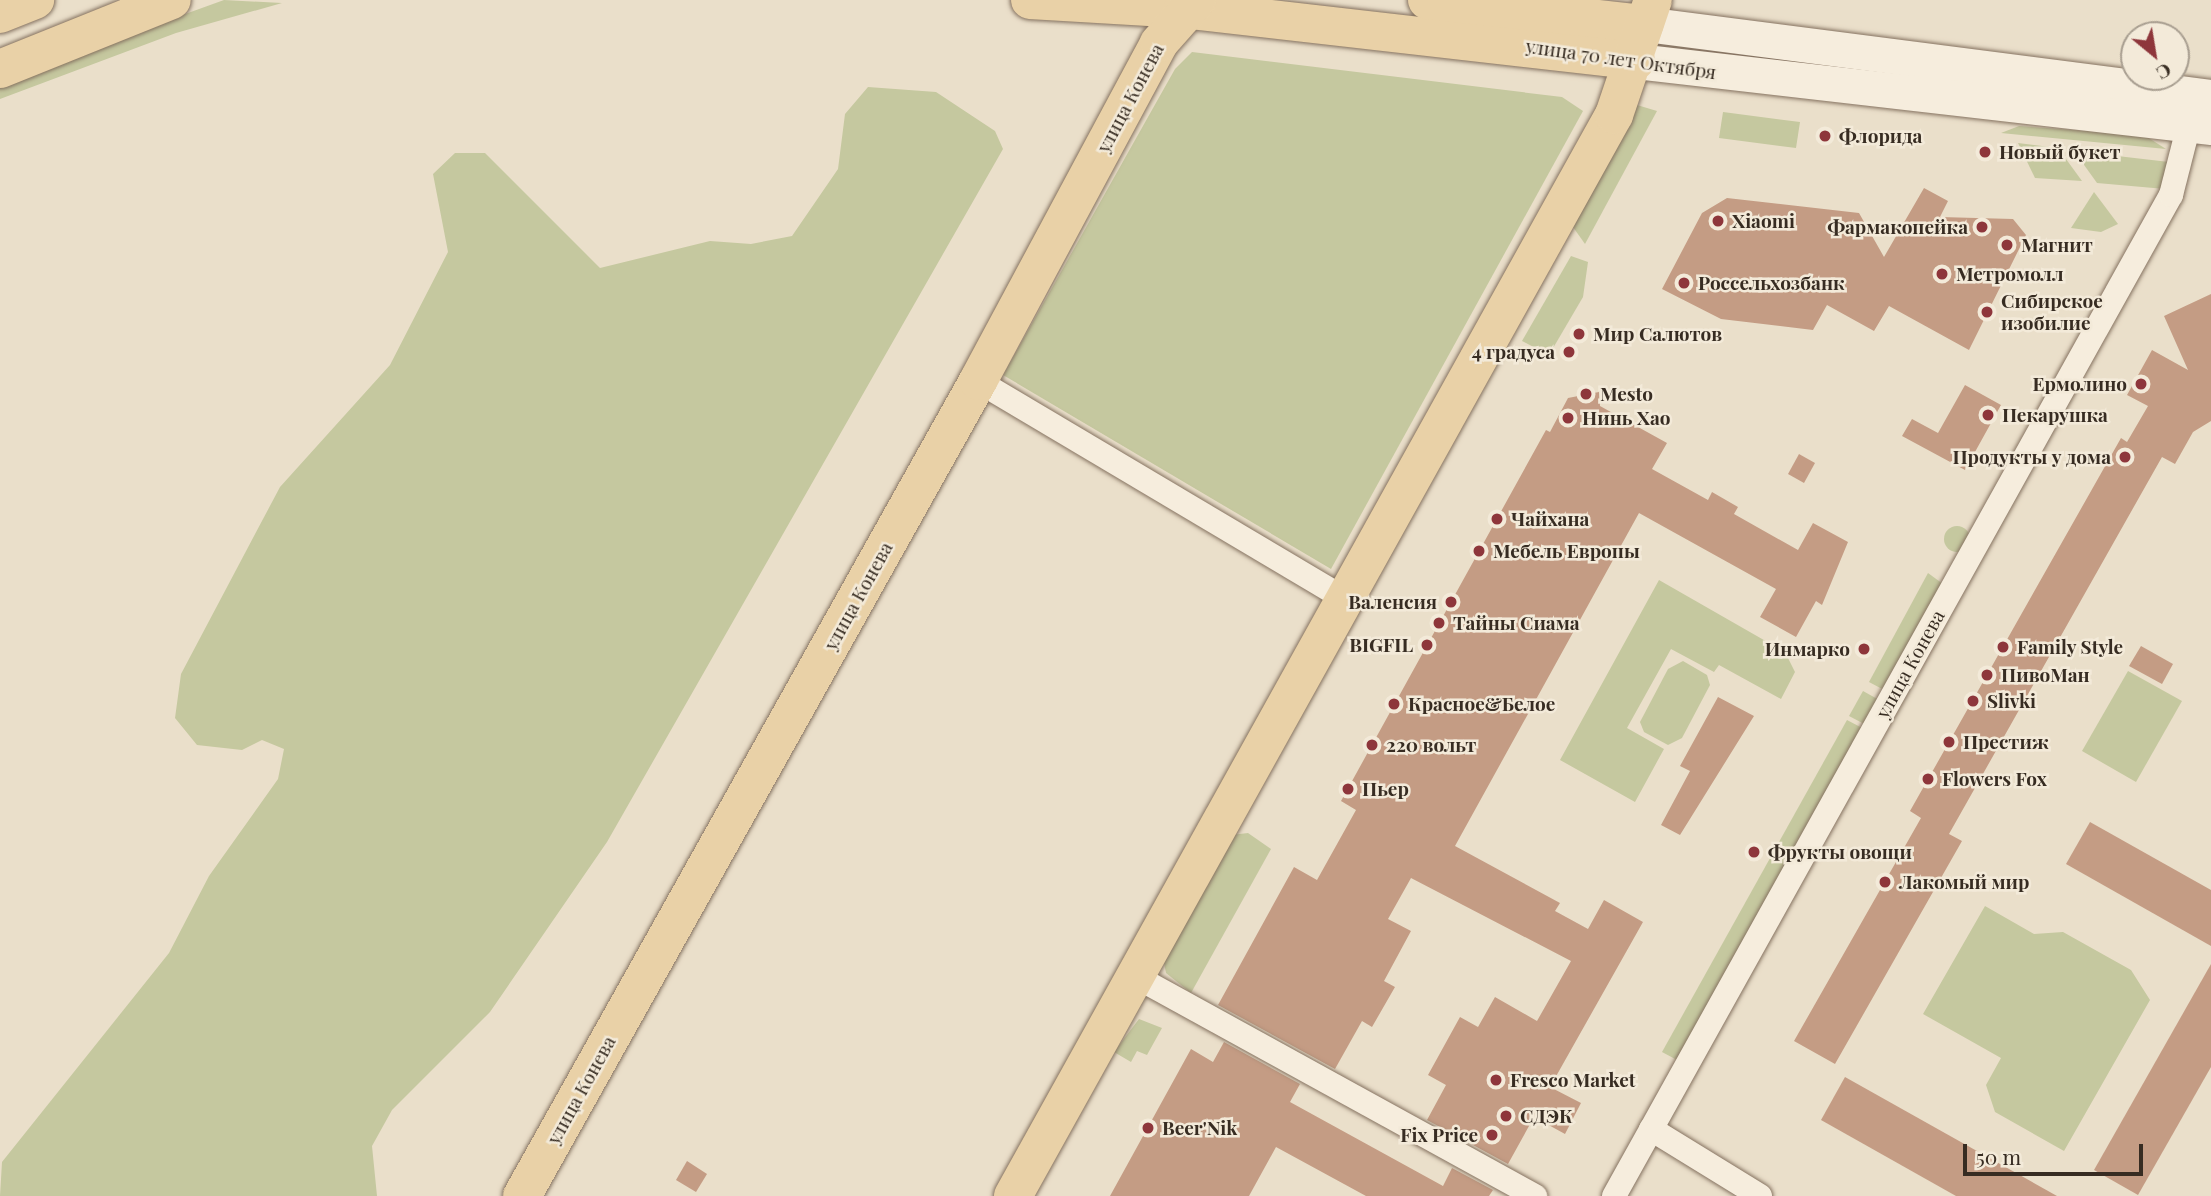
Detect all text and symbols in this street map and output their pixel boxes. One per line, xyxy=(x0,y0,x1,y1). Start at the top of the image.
north arrow xyxy=(2120,21,2190,91)
street label: улица 70 лет Октября xyxy=(1524,34,1718,84)
street label: улица Конева xyxy=(1092,40,1168,156)
text: С xyxy=(2152,58,2177,87)
place label: Флорида xyxy=(1839,125,1922,147)
marker: Флорида xyxy=(1817,128,1833,144)
place label: Новый букет xyxy=(1999,141,2121,163)
marker: Новый букет xyxy=(1977,144,1993,160)
place label: Xiaomi xyxy=(1732,210,1795,232)
marker: Xiaomi xyxy=(1710,213,1726,229)
place label: Фармакопейка xyxy=(1827,216,1968,238)
marker: Фармакопейка xyxy=(1974,219,1990,235)
place label: Магнит xyxy=(2021,234,2093,256)
marker: Магнит xyxy=(1999,237,2015,253)
place label: Метромолл xyxy=(1956,263,2063,285)
marker: Метромолл xyxy=(1934,266,1950,282)
place label: Россельхозбанк xyxy=(1698,272,1845,294)
marker: Россельхозбанк xyxy=(1676,275,1692,291)
place label: Сибирское изобилие xyxy=(2001,290,2103,334)
marker: Сибирское изобилие xyxy=(1979,304,1995,320)
place label: Мир Салютов xyxy=(1593,323,1722,345)
marker: Мир Салютов xyxy=(1571,326,1587,342)
place label: 4 градуса xyxy=(1471,341,1555,363)
marker: 4 градуса xyxy=(1561,344,1577,360)
place label: Ермолино xyxy=(2032,373,2127,395)
marker: Ермолино xyxy=(2133,376,2149,392)
place label: Mesto xyxy=(1600,383,1653,405)
marker: Mesto xyxy=(1578,386,1594,402)
place label: Пекарушка xyxy=(2002,404,2108,426)
place label: Нинь Хао xyxy=(1582,407,1671,429)
marker: Пекарушка xyxy=(1980,407,1996,423)
marker: Нинь Хао xyxy=(1560,410,1576,426)
place label: Продукты у дома xyxy=(1953,446,2111,468)
marker: Продукты у дома xyxy=(2117,449,2133,465)
place label: Чайхана xyxy=(1511,508,1589,530)
marker: Чайхана xyxy=(1489,511,1505,527)
street label: улица Конева xyxy=(819,538,897,654)
place label: Мебель Европы xyxy=(1493,540,1640,562)
marker: Мебель Европы xyxy=(1471,543,1487,559)
place label: Валенсия xyxy=(1348,591,1437,613)
marker: Валенсия xyxy=(1443,594,1459,610)
street label: улица Конева xyxy=(1871,606,1949,722)
place label: Тайны Сиама xyxy=(1453,612,1580,634)
marker: Тайны Сиама xyxy=(1431,615,1447,631)
place label: BIGFIL xyxy=(1349,634,1413,656)
place label: Family Style xyxy=(2017,636,2124,658)
marker: BIGFIL xyxy=(1419,637,1435,653)
place label: Инмарко xyxy=(1765,638,1850,660)
marker: Family Style xyxy=(1995,639,2011,655)
marker: Инмарко xyxy=(1856,641,1872,657)
place label: ПивоМан xyxy=(2001,664,2090,686)
marker: ПивоМан xyxy=(1979,667,1995,683)
place label: Slivki xyxy=(1987,690,2036,712)
place label: Красное&Белое xyxy=(1408,693,1555,715)
marker: Slivki xyxy=(1965,693,1981,709)
marker: Красное&Белое xyxy=(1386,696,1402,712)
place label: Престиж xyxy=(1963,731,2049,753)
place label: 220 вольт xyxy=(1386,734,1476,756)
marker: Престиж xyxy=(1941,734,1957,750)
marker: 220 вольт xyxy=(1364,737,1380,753)
place label: Flowers Fox xyxy=(1942,768,2047,790)
marker: Flowers Fox xyxy=(1920,771,1936,787)
place label: Пьер xyxy=(1362,778,1409,800)
marker: Пьер xyxy=(1340,781,1356,797)
place label: Фрукты овощи xyxy=(1768,841,1912,863)
marker: Фрукты овощи xyxy=(1746,844,1762,860)
place label: Лакомый мир xyxy=(1899,871,2029,893)
marker: Лакомый мир xyxy=(1877,874,1893,890)
street label: улица Конева xyxy=(542,1032,620,1148)
place label: Fresco Market xyxy=(1510,1069,1635,1091)
marker: Fresco Market xyxy=(1488,1072,1504,1088)
place label: СДЭК xyxy=(1520,1105,1573,1127)
marker: СДЭК xyxy=(1498,1108,1514,1124)
place label: Beer'Nik xyxy=(1162,1117,1237,1139)
marker: Beer'Nik xyxy=(1140,1120,1156,1136)
place label: Fix Price xyxy=(1400,1124,1478,1146)
marker: Fix Price xyxy=(1484,1127,1500,1143)
scale bar xyxy=(1966,1130,2146,1174)
text: 50 m xyxy=(1976,1142,2021,1170)

